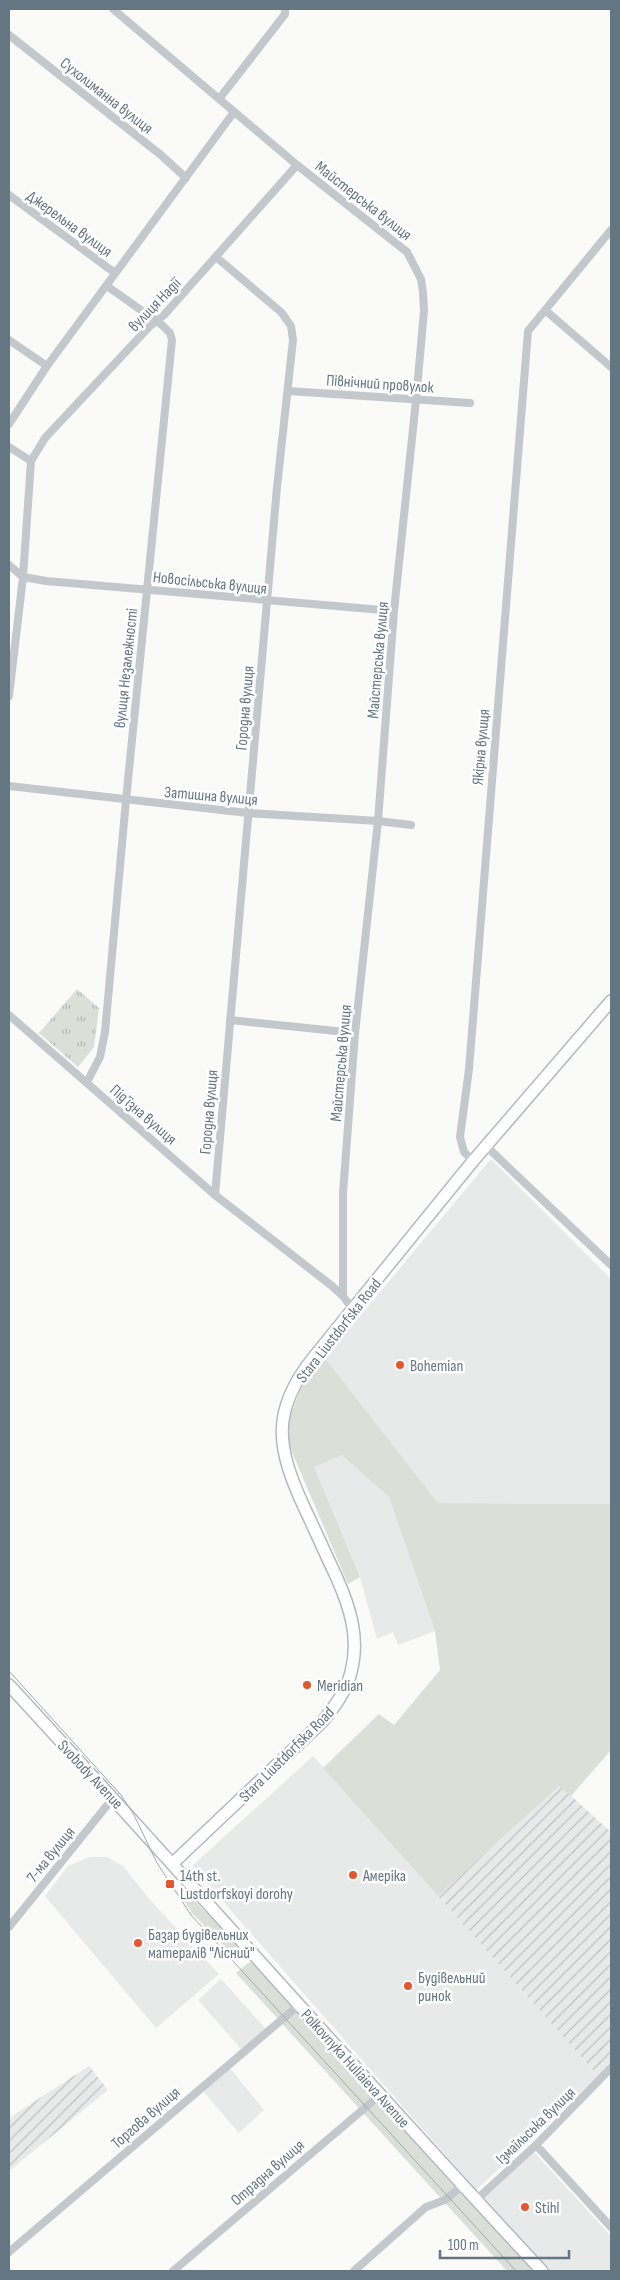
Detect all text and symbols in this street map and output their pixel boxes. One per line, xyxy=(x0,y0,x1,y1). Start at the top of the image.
street label: Сухолиманна вулиця xyxy=(56,54,156,138)
street label: Майстерська вулиця xyxy=(311,158,415,245)
street label: Джерельна вулиця xyxy=(23,187,116,262)
street label: вулиця Надії xyxy=(125,273,186,336)
street label: Північний провулок xyxy=(326,371,435,398)
street label: Новосільська вулиця xyxy=(152,568,268,599)
street label: Майстерська вулиця xyxy=(364,601,393,719)
street label: вулиця Незалежності xyxy=(111,607,142,729)
street label: Городна вулиця xyxy=(232,665,259,751)
street label: Якірна вулиця xyxy=(469,708,494,786)
street label: Затишна вулиця xyxy=(163,783,258,810)
street label: Майстерська вулиця xyxy=(327,1004,356,1122)
street label: Городна вулиця xyxy=(196,1069,223,1155)
street label: Підʼїзна вулиця xyxy=(106,1081,180,1149)
street label: Stara Liustdorfska Road xyxy=(293,1275,386,1387)
place label: Bohemian xyxy=(410,1357,463,1376)
marker: Bohemian xyxy=(394,1359,406,1371)
place label: Meridian xyxy=(317,1677,363,1696)
marker: Meridian xyxy=(301,1679,313,1691)
street label: Stara Liustdorfska Road xyxy=(235,1703,339,1807)
street label: Svobody Avenue xyxy=(53,1737,127,1813)
street label: 7-ма вулиця xyxy=(23,1823,79,1887)
place label: 14th st. Lustdorfskoyi dorohy xyxy=(180,1867,293,1904)
place label: Амеріка xyxy=(362,1867,406,1886)
marker: Амеріка xyxy=(347,1869,359,1881)
marker: 14th st. Lustdorfskoyi dorohy xyxy=(164,1878,176,1890)
place label: Базар будівельних матералів "Лісний" xyxy=(148,1926,255,1963)
marker: Базар будівельних матералів "Лісний" xyxy=(132,1937,144,1949)
place label: Будівельний ринок xyxy=(418,1969,485,2006)
marker: Будівельний ринок xyxy=(402,1980,414,1992)
street label: Polkovnyka Huliaieva Avenue xyxy=(297,2006,413,2132)
street label: Торгова вулиця xyxy=(108,2083,184,2153)
street label: Ізмаїльська вулиця xyxy=(492,2083,580,2169)
street label: Отрадна вулиця xyxy=(227,2136,309,2210)
place label: Stihl xyxy=(535,2199,560,2218)
marker: Stihl xyxy=(519,2201,531,2213)
scale bar xyxy=(440,2228,569,2260)
text: 100 m xyxy=(448,2236,479,2255)

